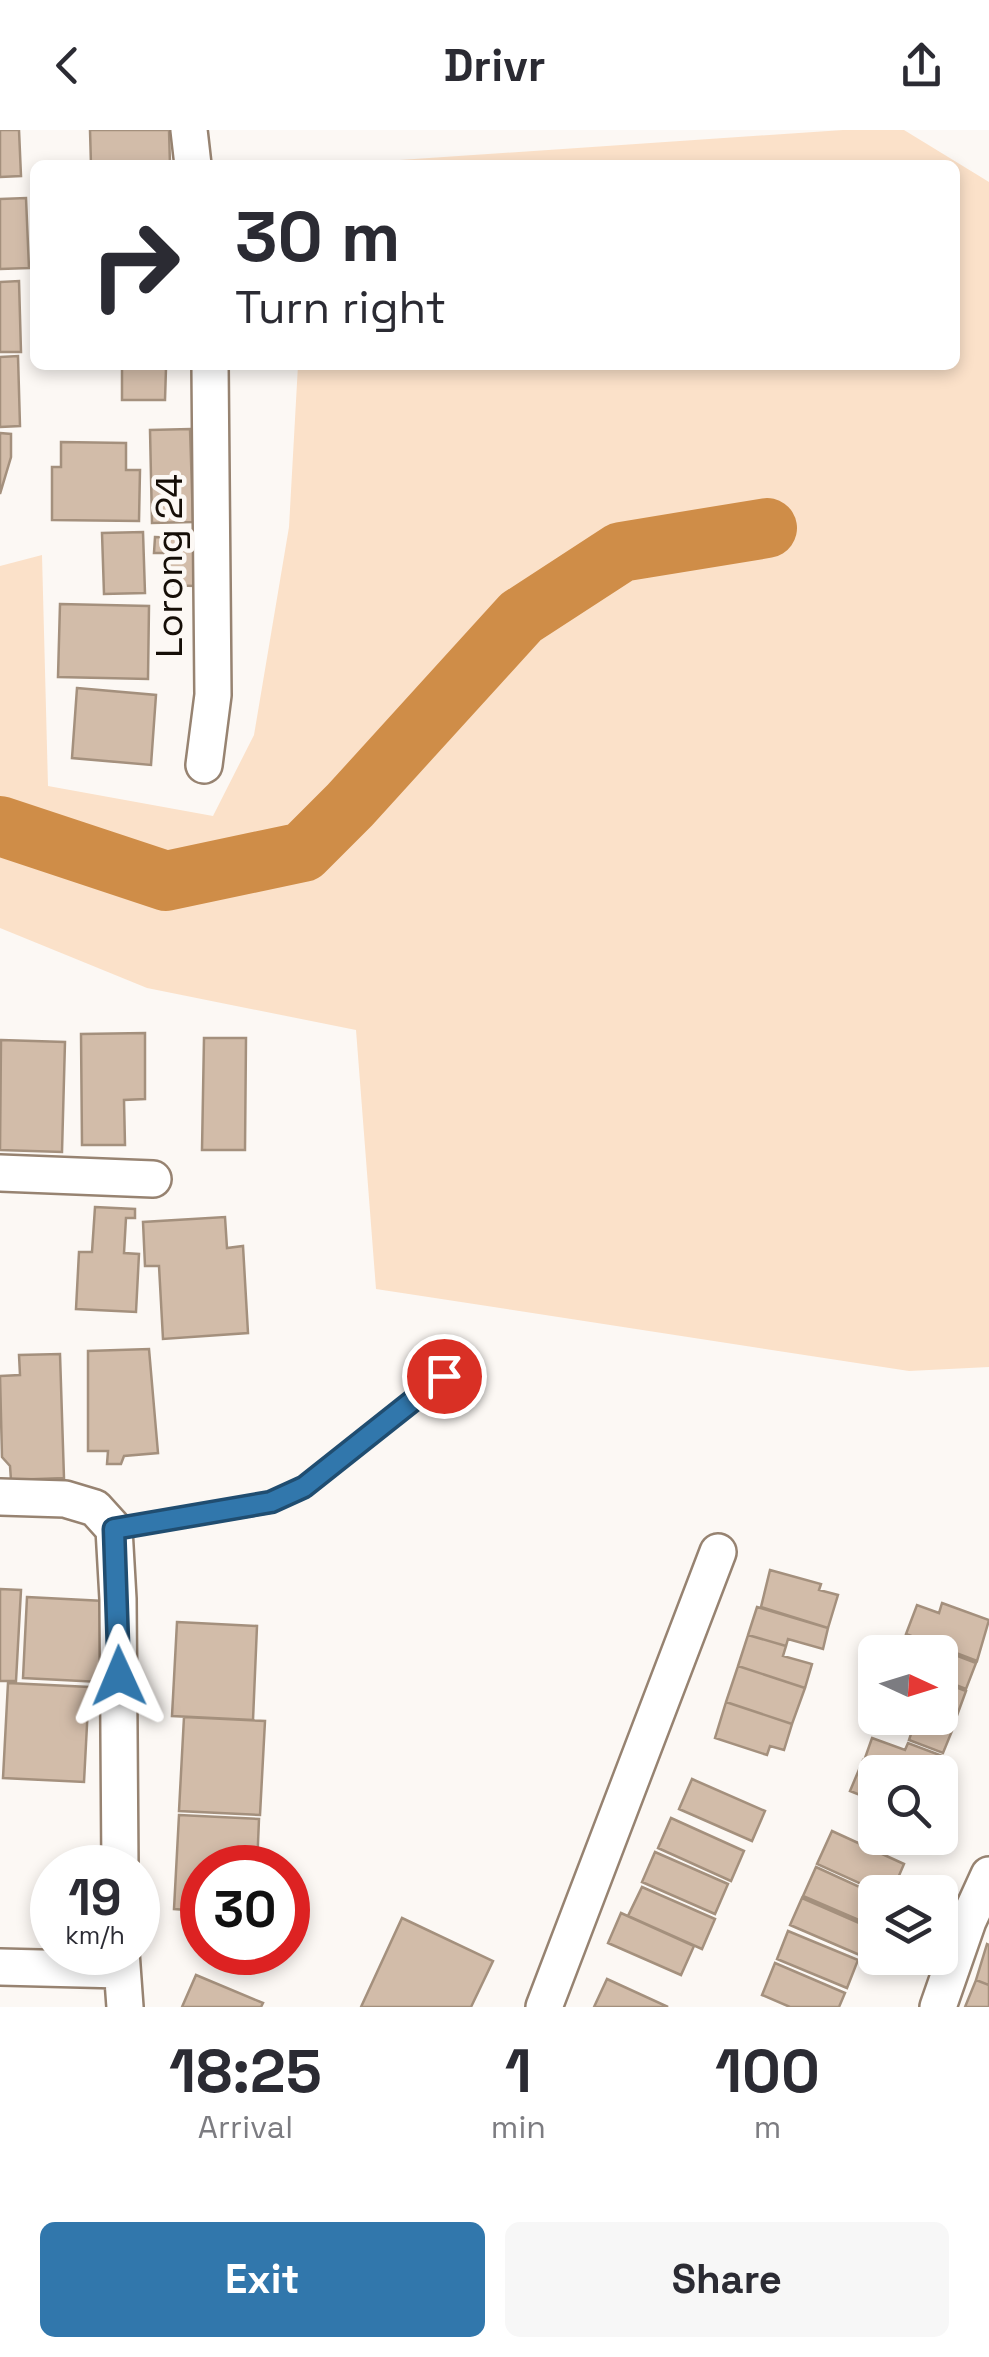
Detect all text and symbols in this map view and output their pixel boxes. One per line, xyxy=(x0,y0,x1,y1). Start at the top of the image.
text: Drivr xyxy=(443,37,546,94)
icon: back xyxy=(40,38,95,93)
icon: share xyxy=(894,38,949,93)
text: 30 m xyxy=(235,192,400,281)
icon: right xyxy=(70,200,200,330)
text: Turn right xyxy=(235,279,446,336)
street label: Lorong 24 xyxy=(145,474,193,658)
pin xyxy=(402,1334,487,1419)
icon: arrive xyxy=(417,1349,472,1404)
position arrow xyxy=(67,1624,171,1728)
north arrow xyxy=(858,1635,958,1735)
map controls xyxy=(858,1635,958,1975)
button: search xyxy=(858,1755,958,1855)
speed limit sign: 30 xyxy=(180,1845,310,1975)
text: 19 xyxy=(68,1866,122,1930)
button: layers xyxy=(858,1875,958,1975)
text: km/h xyxy=(65,1919,125,1951)
text: 18:25 xyxy=(169,2033,322,2110)
text: 1 xyxy=(505,2033,532,2110)
text: 100 xyxy=(715,2033,820,2110)
text: Arrival xyxy=(198,2107,293,2147)
text: min xyxy=(491,2107,546,2147)
text: m xyxy=(754,2107,781,2147)
button: Exit xyxy=(40,2222,485,2337)
button: Share xyxy=(505,2222,949,2337)

